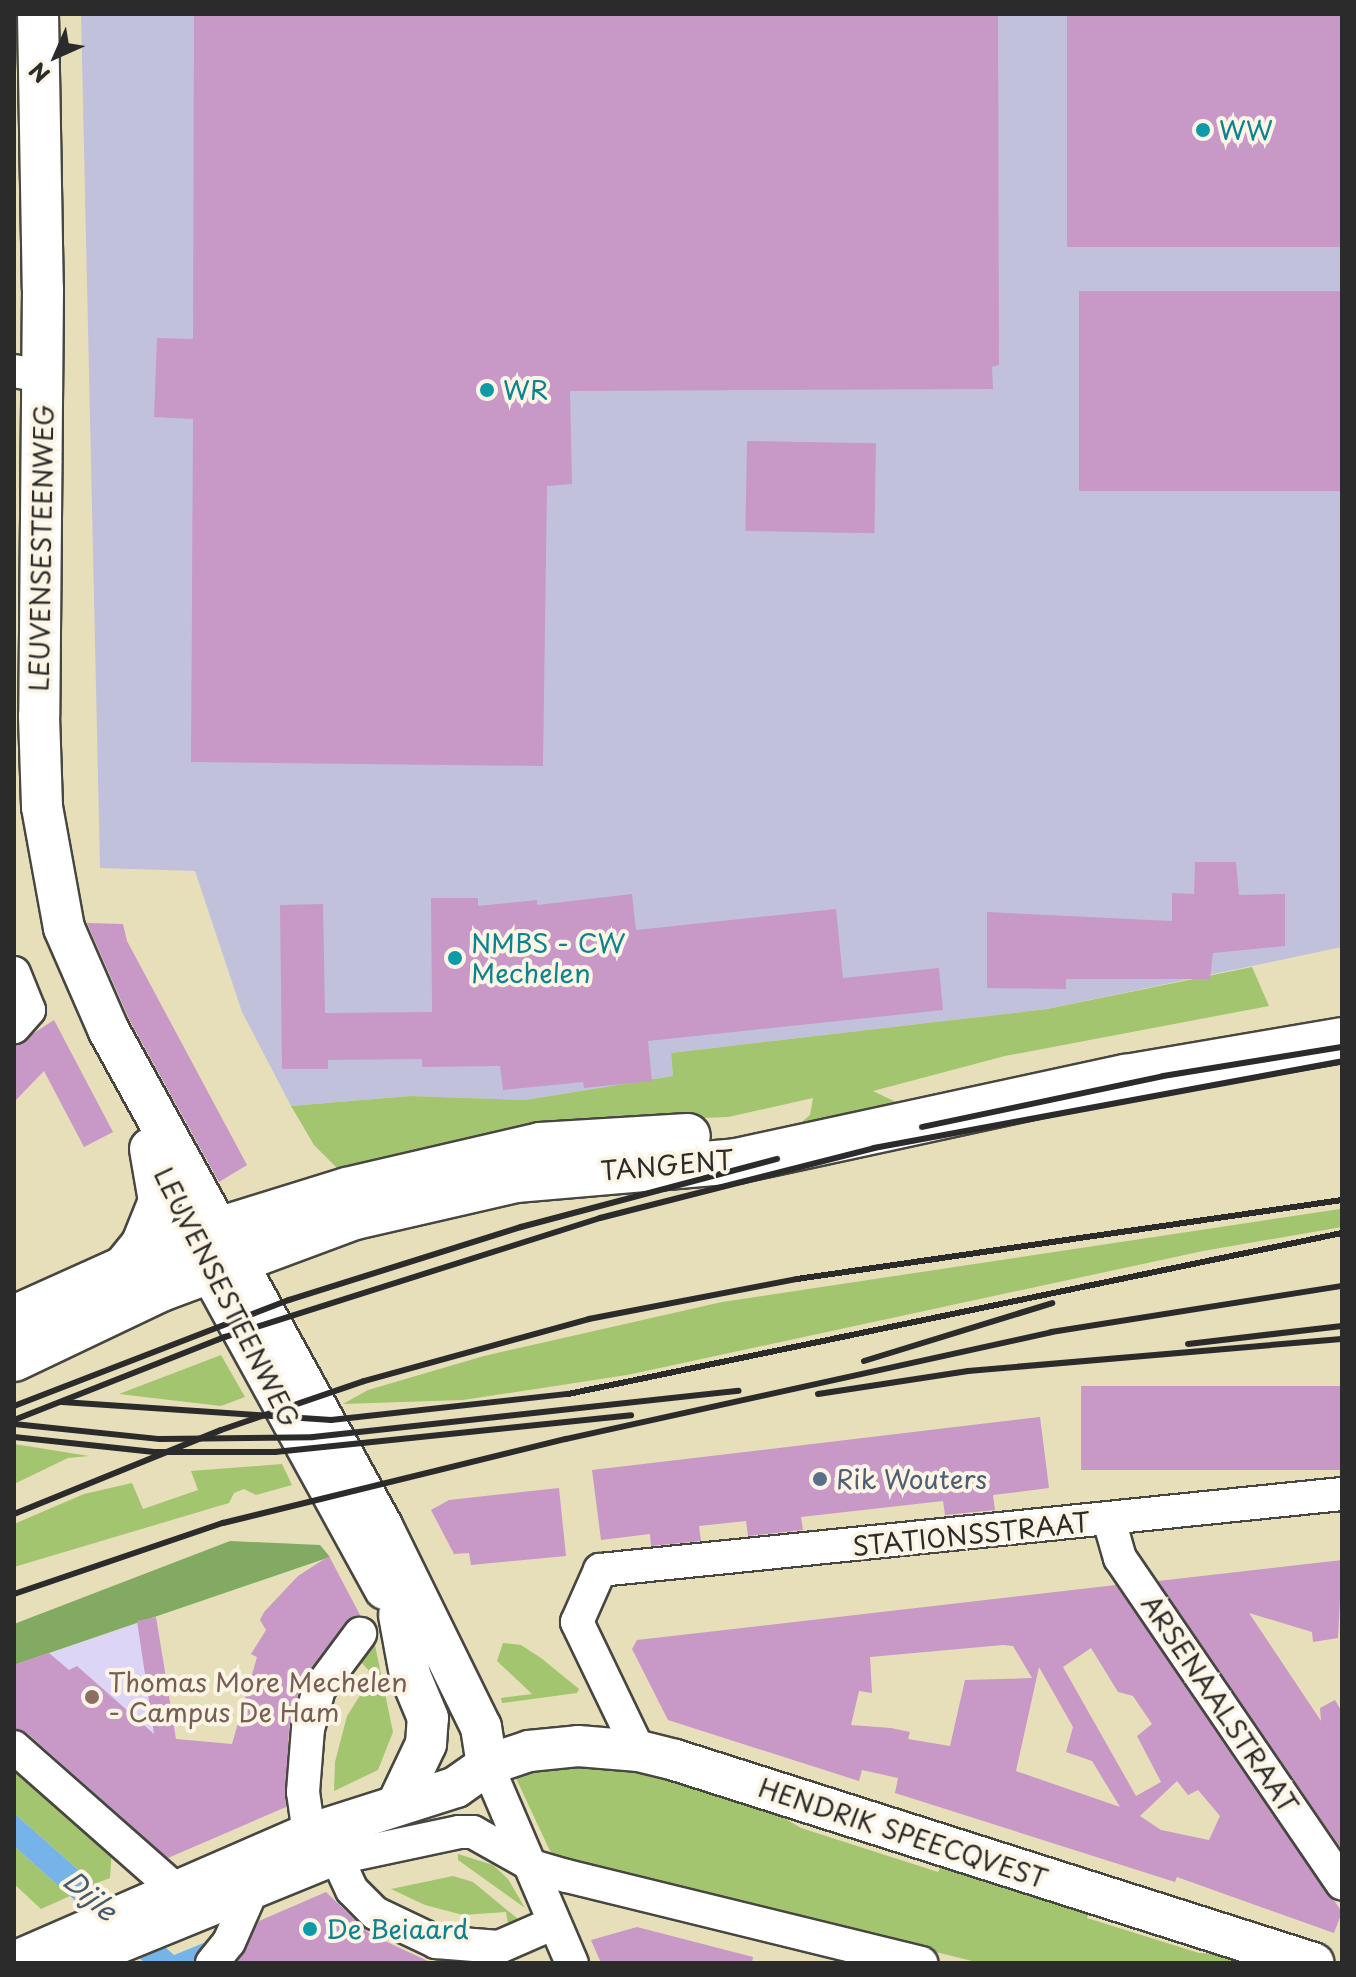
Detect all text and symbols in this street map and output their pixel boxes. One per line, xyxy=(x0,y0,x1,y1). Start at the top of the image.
north arrow xyxy=(16,16,96,96)
text: N xyxy=(21,55,57,91)
place label: WW xyxy=(1219,114,1273,146)
marker: WW xyxy=(1194,121,1212,139)
place label: WR xyxy=(503,374,549,406)
marker: WR xyxy=(478,381,496,399)
street label: LEUVENSESTEENWEG xyxy=(23,404,59,692)
place label: NMBS - CW Mechelen xyxy=(471,927,625,988)
marker: NMBS - CW Mechelen xyxy=(446,949,464,967)
street label: TANGENT xyxy=(599,1144,735,1186)
street label: LEUVENSESTEENWEG xyxy=(148,1162,306,1432)
place label: Rik Wouters xyxy=(836,1463,989,1495)
marker: Rik Wouters xyxy=(811,1470,829,1488)
street label: STATIONSSTRAAT xyxy=(850,1506,1092,1562)
street label: ARSENAALSTRAAT xyxy=(1135,1589,1305,1819)
place label: Thomas More Mechelen - Campus De Ham xyxy=(108,1666,407,1728)
marker: Thomas More Mechelen - Campus De Ham xyxy=(83,1688,101,1706)
street label: HENDRIK SPEECQVEST xyxy=(754,1771,1052,1895)
water label: Dijle xyxy=(57,1863,125,1927)
place label: De Beiaard xyxy=(326,1913,468,1945)
marker: De Beiaard xyxy=(301,1920,319,1938)

